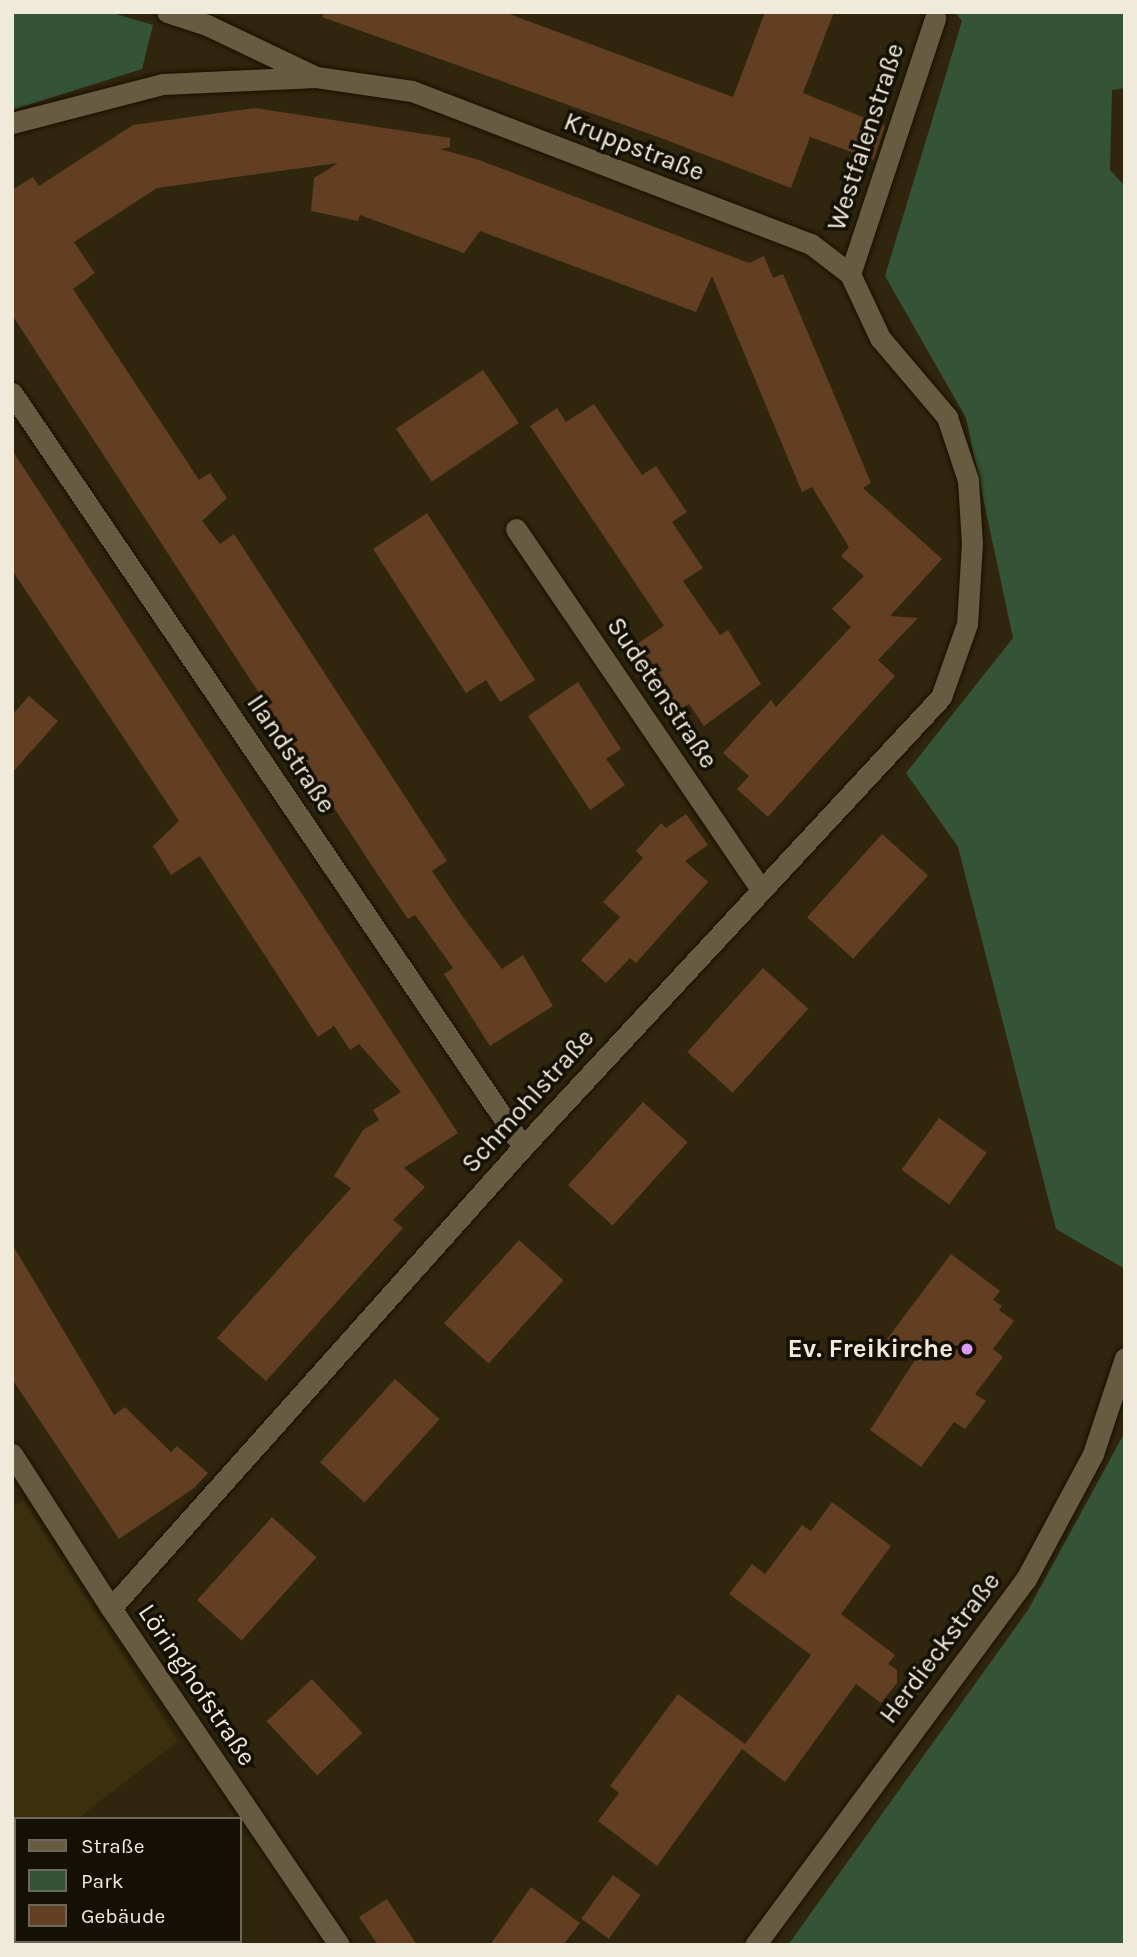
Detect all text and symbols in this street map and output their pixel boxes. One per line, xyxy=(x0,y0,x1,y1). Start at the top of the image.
street label: Westfalenstraße xyxy=(821,39,911,235)
street label: Kruppstraße xyxy=(559,106,709,188)
street label: Sudetenstraße xyxy=(600,612,724,774)
street label: Ilandstraße xyxy=(240,689,342,819)
street label: Schmohlstraße xyxy=(455,1023,601,1179)
place label: Ev. Freikirche xyxy=(788,1333,953,1365)
marker: Ev. Freikirche xyxy=(959,1341,975,1357)
street label: Herdieckstraße xyxy=(873,1566,1007,1730)
street label: Löringhofstraße xyxy=(131,1598,263,1772)
legend xyxy=(14,1817,242,1943)
text: Straße xyxy=(81,1834,144,1858)
text: Park xyxy=(81,1869,124,1893)
text: Gebäude xyxy=(81,1904,165,1928)

